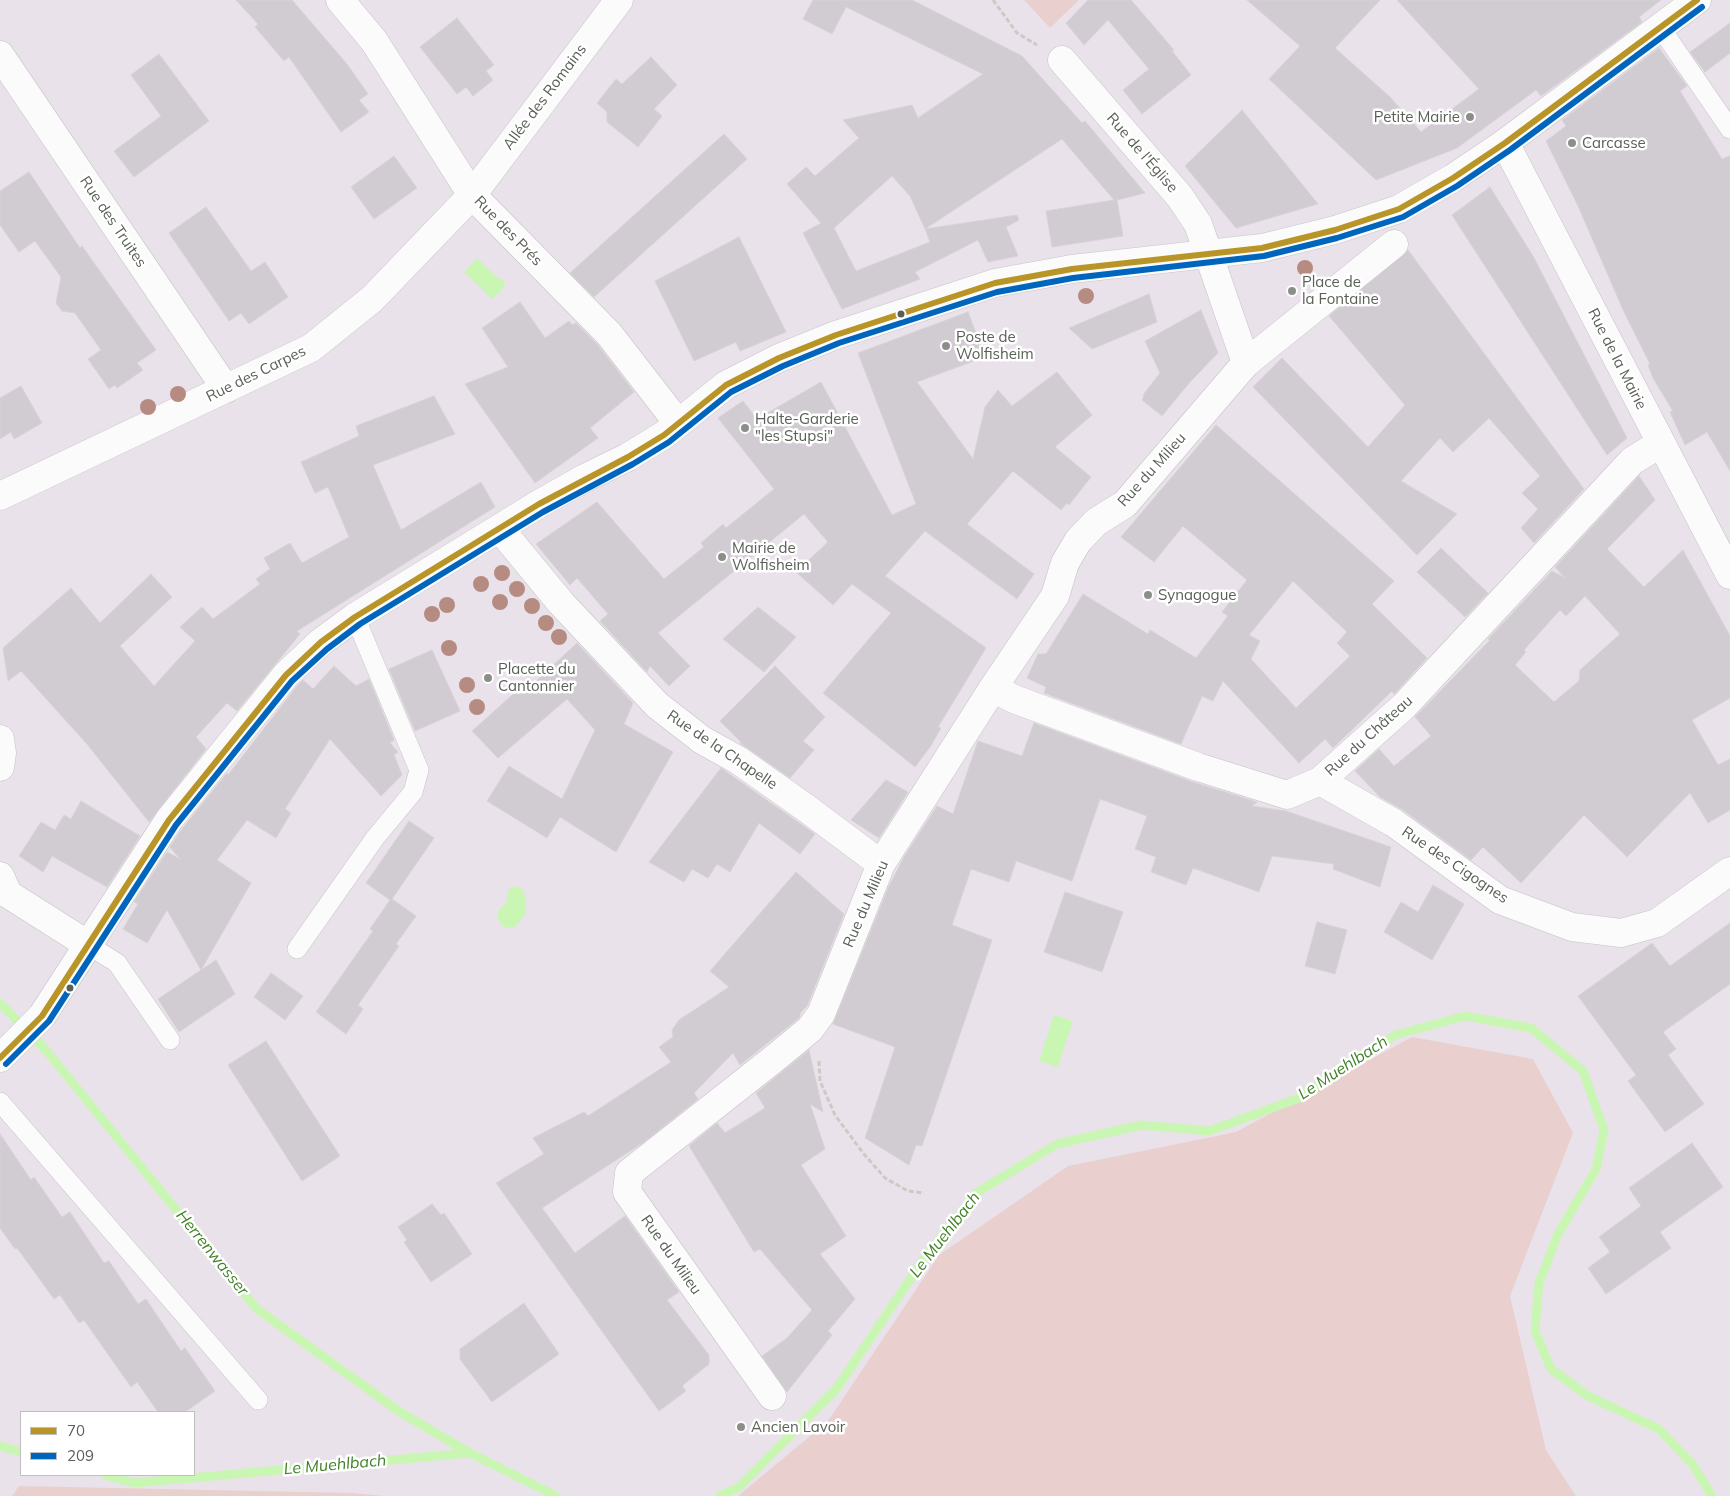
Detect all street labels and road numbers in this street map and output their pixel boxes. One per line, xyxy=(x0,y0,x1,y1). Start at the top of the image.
street label: Allée des Romains xyxy=(499,41,591,153)
street label: Rue de l'Église xyxy=(1103,110,1181,196)
street label: Rue des Truites xyxy=(76,173,150,271)
street label: Rue des Prés xyxy=(470,192,546,270)
street label: Rue de la Mairie xyxy=(1584,305,1650,413)
street label: Rue des Carpes xyxy=(203,342,309,406)
street label: Rue du Milieu xyxy=(1114,429,1190,511)
street label: Rue du Château xyxy=(1321,692,1417,780)
street label: Rue de la Chapelle xyxy=(663,706,781,794)
street label: Rue des Cigognes xyxy=(1398,823,1512,907)
street label: Rue du Milieu xyxy=(840,858,892,950)
street label: Rue du Milieu xyxy=(637,1212,705,1298)

